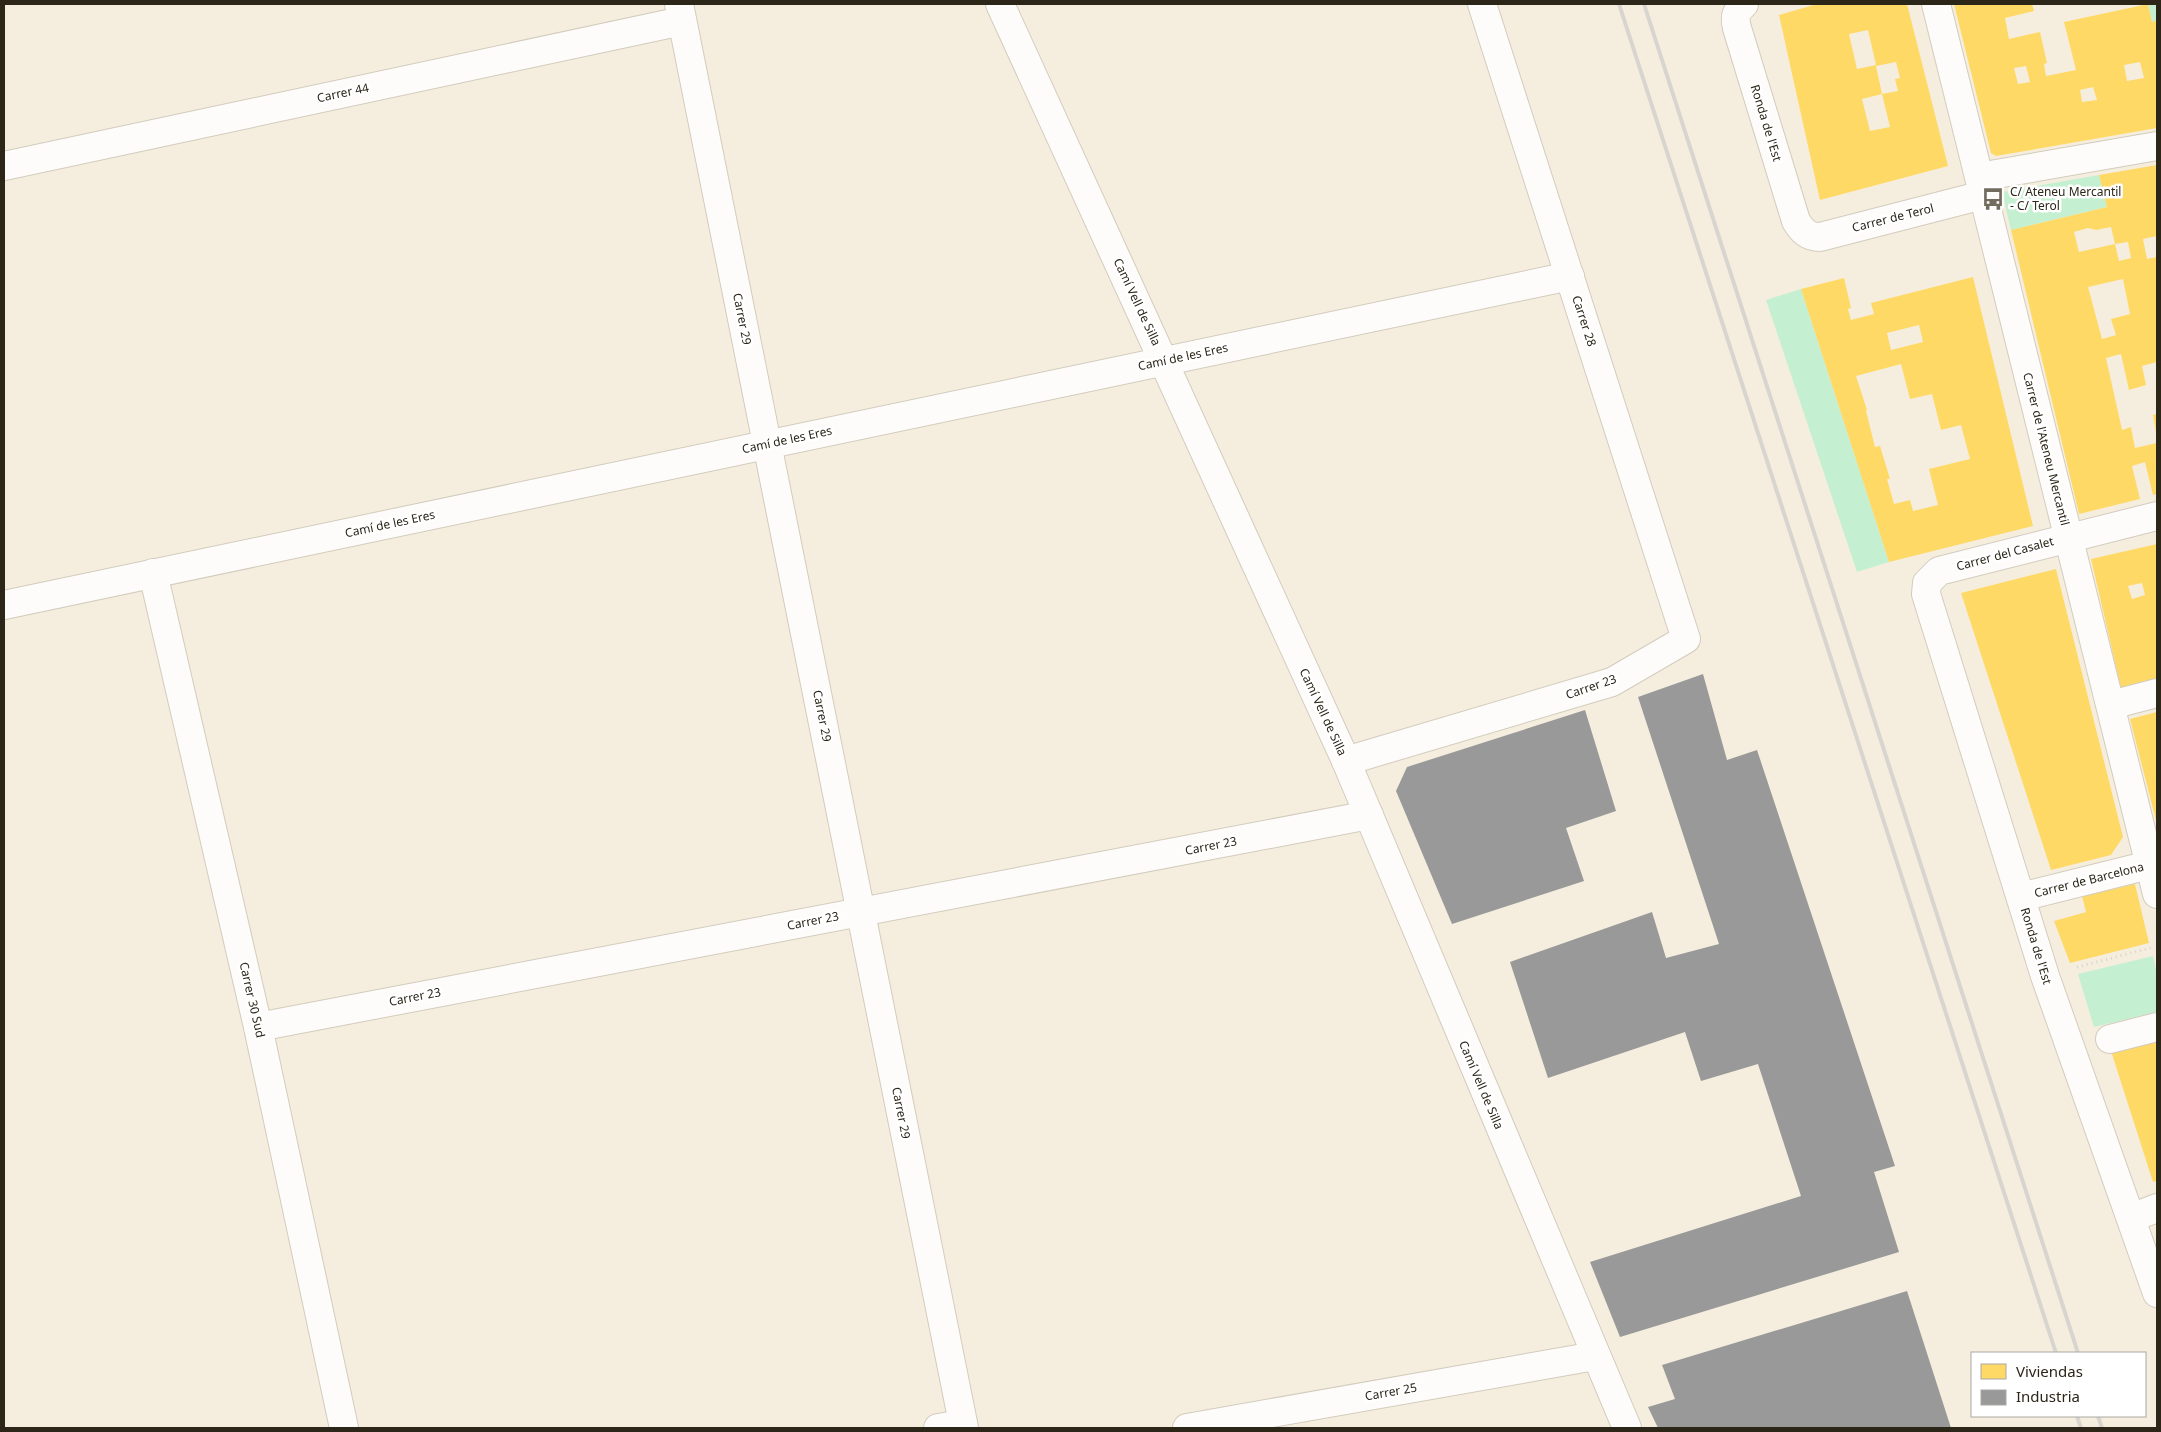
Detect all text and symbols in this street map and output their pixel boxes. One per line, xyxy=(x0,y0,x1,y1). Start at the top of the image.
street label: Carrer 44 xyxy=(315,79,371,106)
street label: Ronda de l'Est xyxy=(1747,82,1786,164)
place label: C/ Ateneu Mercantil - C/ Terol xyxy=(2010,183,2121,214)
bus stop icon: C/ Ateneu Mercantil - C/ Terol xyxy=(1980,186,2006,212)
street label: Carrer de Terol xyxy=(1850,199,1936,236)
street label: Camí Vell de Silla xyxy=(1110,255,1165,348)
street label: Carrer 29 xyxy=(729,291,756,346)
street label: Carrer 28 xyxy=(1568,293,1601,349)
street label: Camí de les Eres xyxy=(1136,339,1230,374)
street label: Carrer de l'Ateneu Mercantil xyxy=(2019,370,2074,527)
street label: Camí de les Eres xyxy=(740,422,834,457)
street label: Camí de les Eres xyxy=(343,506,437,541)
street label: Carrer del Casalet xyxy=(1954,532,2056,575)
street label: Camí Vell de Silla xyxy=(1296,665,1351,758)
street label: Carrer 23 xyxy=(1563,670,1619,703)
street label: Carrer 29 xyxy=(809,688,836,743)
street label: Carrer 23 xyxy=(1183,832,1238,859)
street label: Carrer de Barcelona xyxy=(2032,858,2145,901)
street label: Ronda de l'Est xyxy=(2017,905,2056,987)
street label: Carrer 23 xyxy=(785,907,840,934)
street label: Carrer 30 Sud xyxy=(236,960,269,1039)
street label: Carrer 23 xyxy=(387,983,442,1010)
street label: Camí Vell de Silla xyxy=(1455,1038,1508,1132)
street label: Carrer 29 xyxy=(888,1085,915,1140)
legend xyxy=(1971,1352,2146,1417)
text: Viviendas xyxy=(2016,1361,2083,1381)
street label: Carrer 25 xyxy=(1364,1379,1418,1404)
text: Industria xyxy=(2016,1386,2080,1406)

